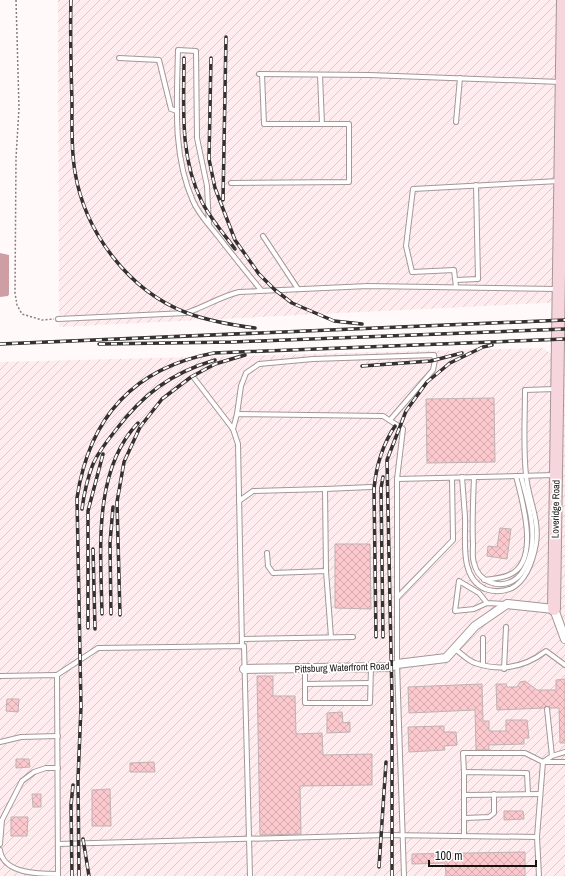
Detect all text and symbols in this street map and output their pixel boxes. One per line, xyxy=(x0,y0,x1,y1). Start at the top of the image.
street label: Loveridge Road xyxy=(548,480,563,538)
street label: Pittsburg Waterfront Road xyxy=(294,659,390,676)
scale bar xyxy=(429,842,536,868)
text: 100 m xyxy=(435,848,462,864)

